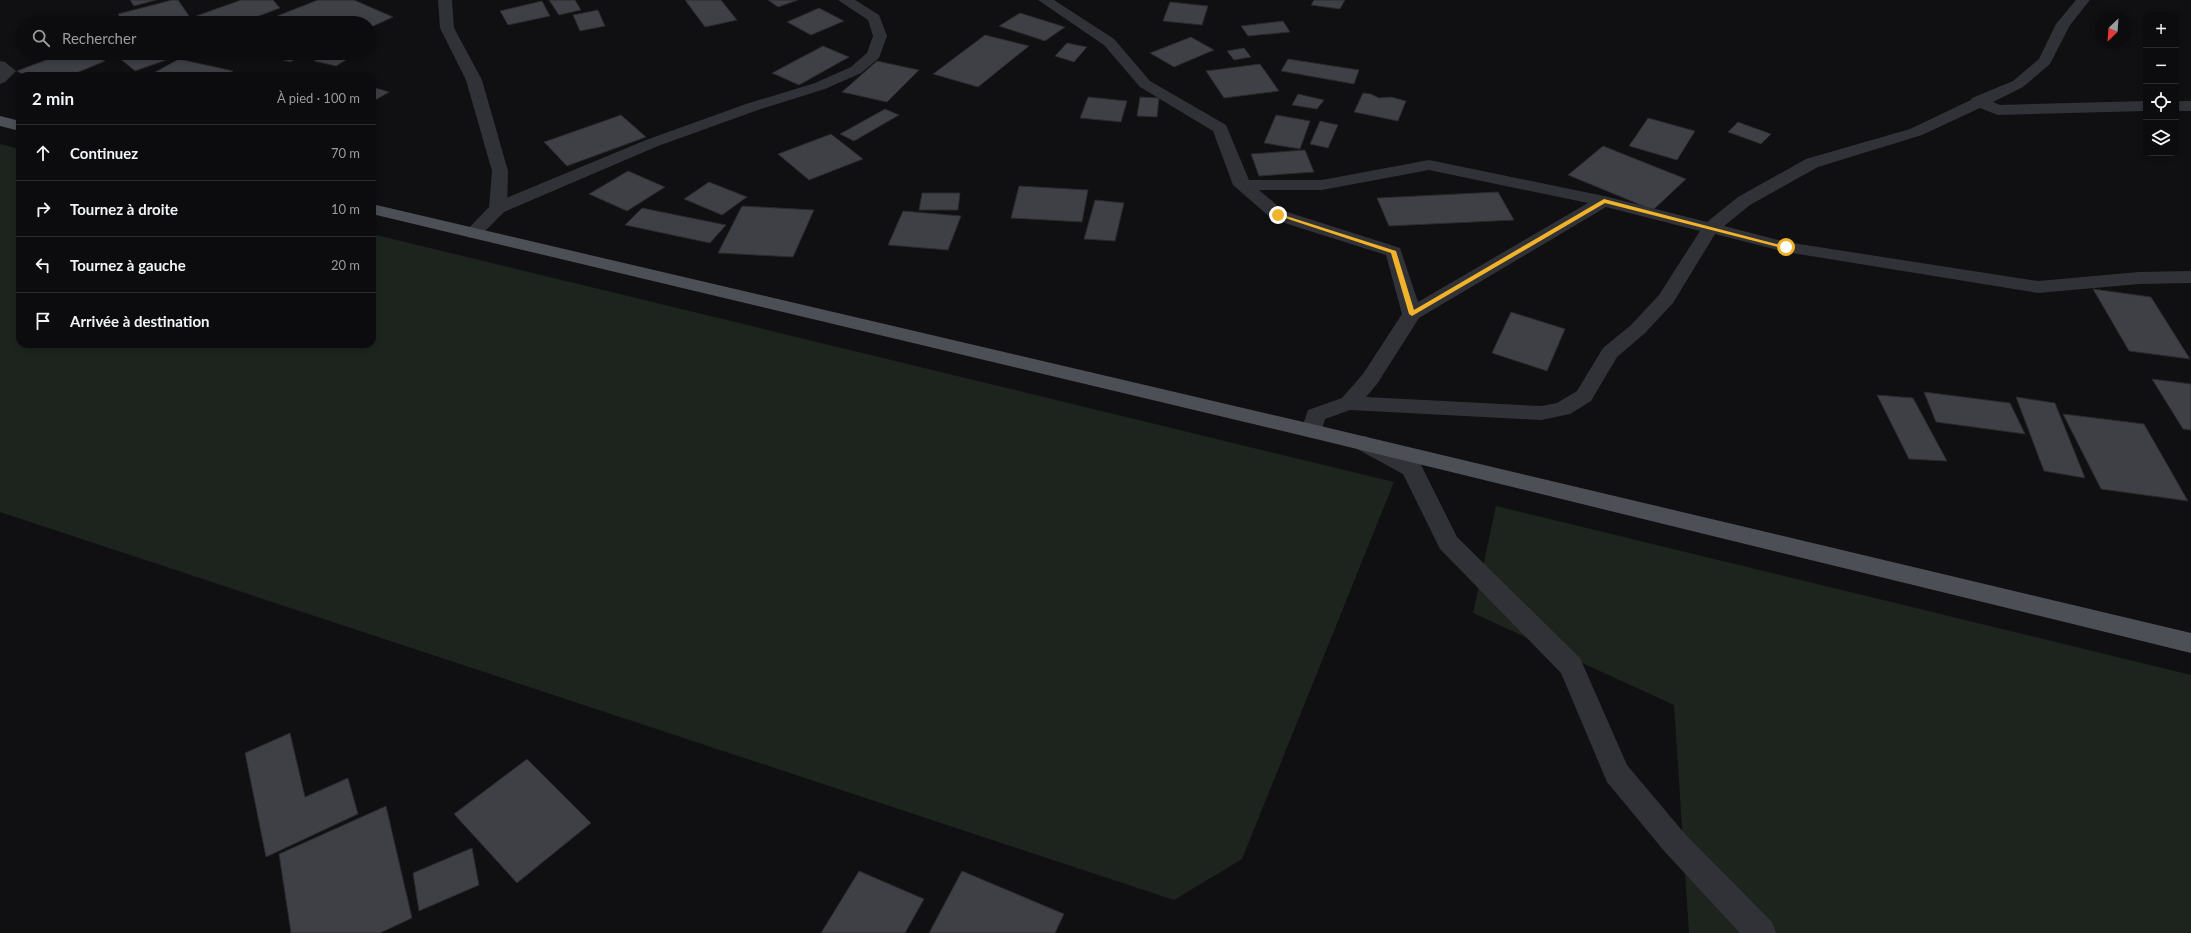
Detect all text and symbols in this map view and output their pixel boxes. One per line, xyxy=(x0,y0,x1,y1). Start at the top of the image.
north arrow xyxy=(2095,12,2131,48)
map controls xyxy=(2143,12,2179,156)
button: + xyxy=(2143,12,2179,48)
search box xyxy=(16,16,376,60)
icon: search xyxy=(30,27,52,49)
text: Rechercher xyxy=(62,29,136,47)
button: − xyxy=(2143,48,2179,84)
button: locate xyxy=(2143,84,2179,120)
text: 2 min xyxy=(32,88,74,109)
text: À pied · 100 m xyxy=(277,90,360,106)
button: layers xyxy=(2143,120,2179,156)
icon: ahead xyxy=(32,142,54,164)
text: Continuez xyxy=(70,144,138,162)
text: 70 m xyxy=(331,145,360,161)
icon: right xyxy=(32,198,54,220)
text: Tournez à droite xyxy=(70,200,178,218)
text: 10 m xyxy=(331,201,360,217)
route end xyxy=(1269,206,1287,224)
route start xyxy=(1777,238,1795,256)
icon: left xyxy=(32,254,54,276)
text: Tournez à gauche xyxy=(70,256,186,274)
text: 20 m xyxy=(331,257,360,273)
icon: arrive xyxy=(32,310,54,332)
text: Arrivée à destination xyxy=(70,312,209,330)

